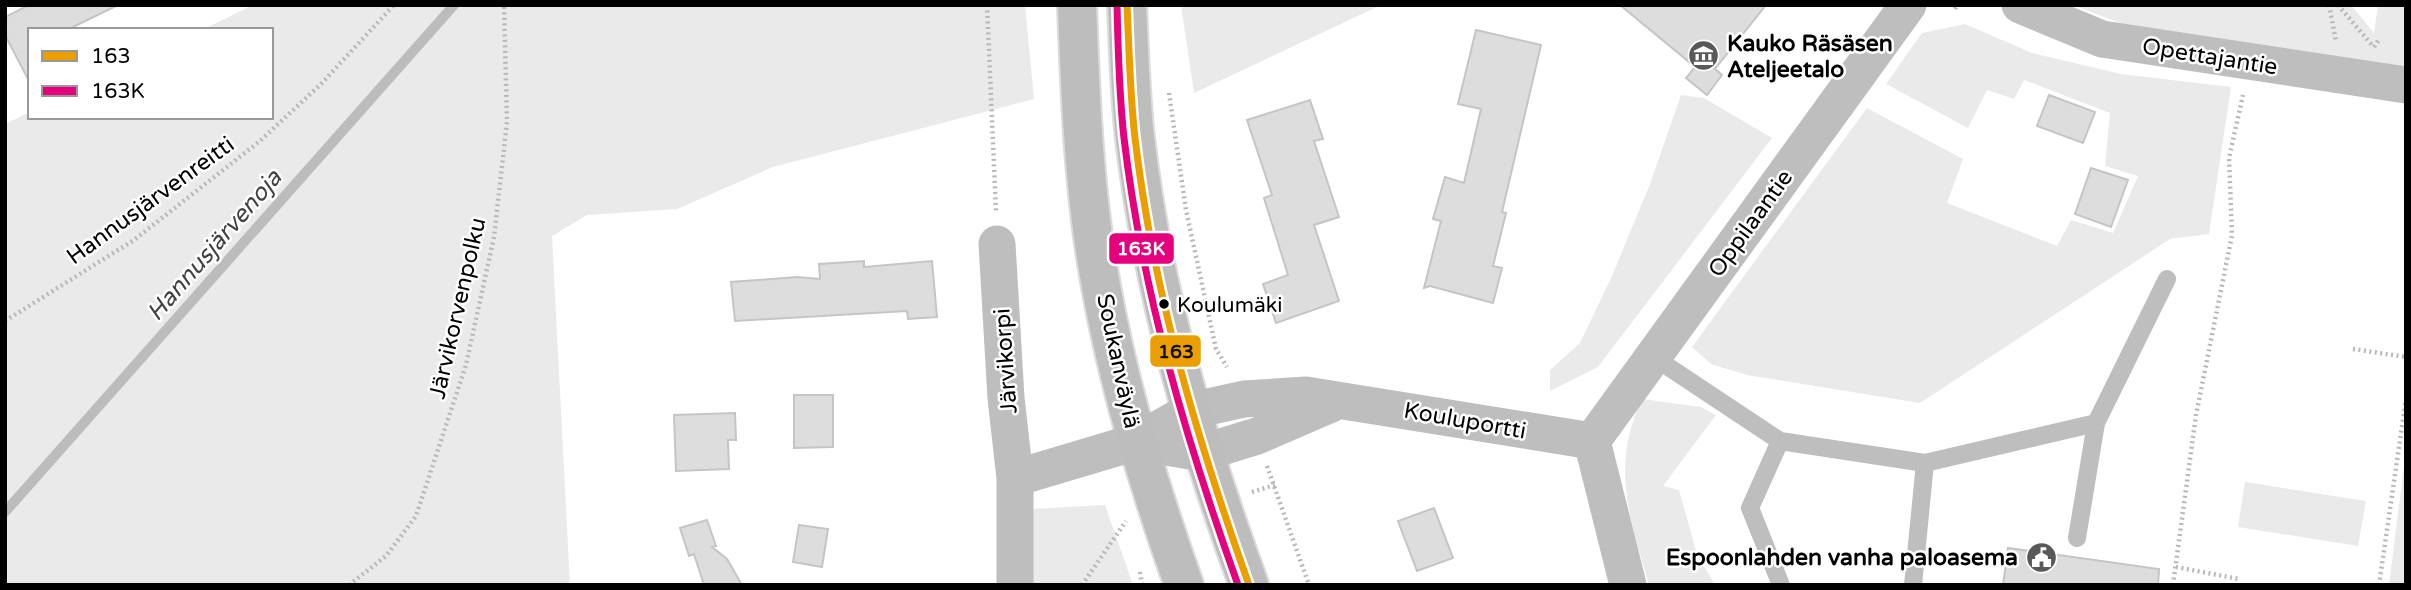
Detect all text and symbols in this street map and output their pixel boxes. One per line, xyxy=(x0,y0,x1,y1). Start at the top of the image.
legend xyxy=(28,28,273,119)
place label: Kauko Räsäsen Ateljeetalo xyxy=(1727,30,1893,84)
street label: Opettajantie xyxy=(2140,32,2279,81)
museum icon: Kauko Räsäsen Ateljeetalo xyxy=(1687,39,1721,73)
text: 163 xyxy=(91,44,131,69)
text: 163K xyxy=(91,79,145,104)
street label: Hannusjärvenreitti xyxy=(61,131,240,271)
water label: Hannusjärvenoja xyxy=(141,164,288,327)
street label: Oppilaantie xyxy=(1702,164,1799,283)
street label: Järvikorvenpolku xyxy=(423,215,492,402)
line badge: 163K xyxy=(1108,232,1175,265)
text: 163K xyxy=(1117,238,1166,260)
street label: Soukanväylä xyxy=(1090,291,1146,431)
place label: Koulumäki xyxy=(1177,293,1282,318)
marker: Koulumäki xyxy=(1157,297,1171,311)
street label: Järvikorpi xyxy=(988,307,1024,415)
line badge: 163 xyxy=(1149,334,1202,368)
text: 163 xyxy=(1158,341,1194,363)
street label: Kouluportti xyxy=(1401,396,1528,446)
public building icon: Espoonlahden vanha paloasema xyxy=(2024,540,2058,574)
place label: Espoonlahden vanha paloasema xyxy=(1666,544,2018,572)

